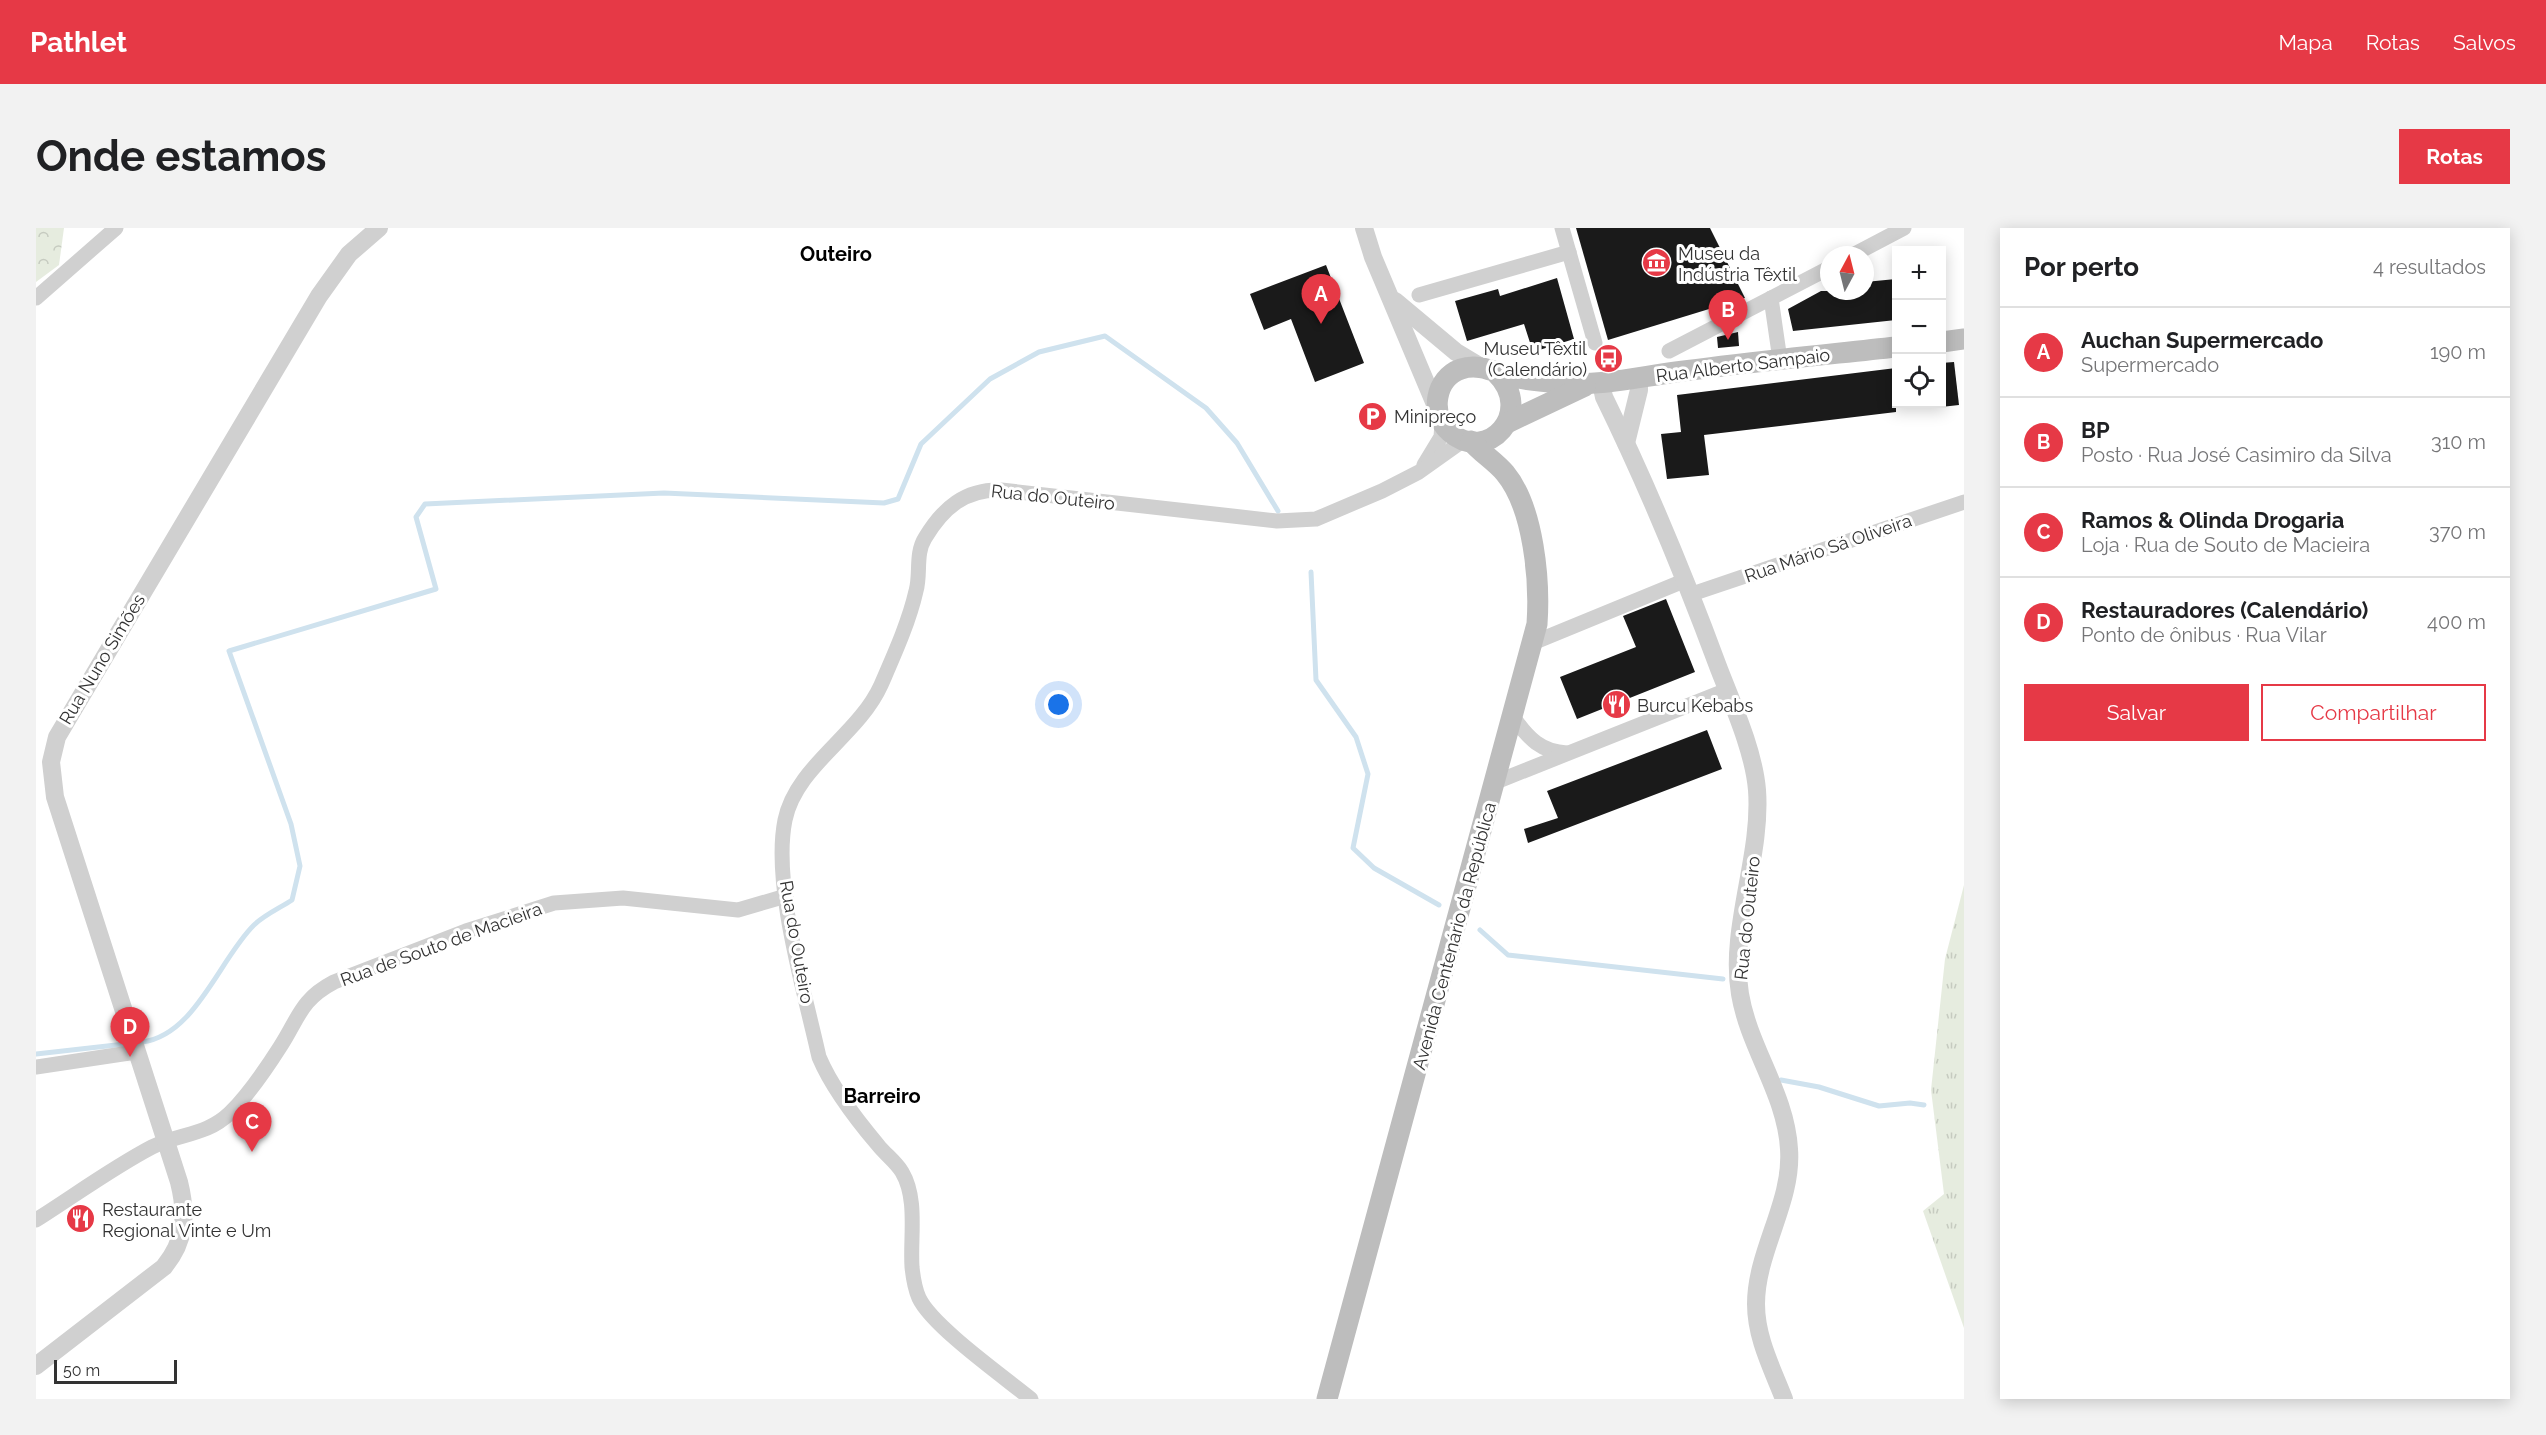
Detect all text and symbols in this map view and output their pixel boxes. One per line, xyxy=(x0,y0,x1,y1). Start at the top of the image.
text: Pathlet xyxy=(30,26,127,59)
text: Mapa xyxy=(2279,30,2333,55)
text: Rotas xyxy=(2366,30,2420,55)
text: Salvos xyxy=(2453,30,2516,55)
button: Rotas xyxy=(2399,129,2510,184)
text: Onde estamos xyxy=(36,132,327,181)
district label: Outeiro xyxy=(800,242,872,266)
place label: Museu da Indústria Têxtil xyxy=(1678,243,1797,285)
north arrow xyxy=(1820,246,1874,300)
map controls xyxy=(1892,246,1946,408)
button: + xyxy=(1892,246,1946,300)
museum icon: Museu da Indústria Têxtil xyxy=(1641,247,1673,279)
text: Por perto xyxy=(2024,252,2139,282)
text: 4 resultados xyxy=(2373,255,2486,279)
pin: A xyxy=(1302,274,1340,324)
pin: B xyxy=(1708,291,1748,340)
button: − xyxy=(1892,300,1946,354)
text: Auchan Supermercado xyxy=(2081,327,2323,353)
place label: Museu Têxtil (Calendário) xyxy=(1483,338,1587,380)
text: A xyxy=(2037,340,2050,364)
text: 190 m xyxy=(2430,340,2486,364)
bus stop icon: Museu Têxtil (Calendário) xyxy=(1592,342,1624,374)
street label: Rua Alberto Sampaio xyxy=(1655,344,1832,386)
text: Supermercado xyxy=(2081,353,2219,377)
button: locate xyxy=(1892,354,1946,408)
parking icon: Minipreço xyxy=(1357,400,1389,432)
place label: Minipreço xyxy=(1394,406,1477,427)
text: BP xyxy=(2081,417,2110,443)
text: B xyxy=(2037,430,2050,454)
text: 310 m xyxy=(2431,430,2486,454)
text: Posto · Rua José Casimiro da Silva xyxy=(2081,443,2392,467)
street label: Rua do Outeiro xyxy=(990,480,1116,514)
text: Ramos & Olinda Drogaria xyxy=(2081,507,2344,533)
street label: Rua Mário Sá Oliveira xyxy=(1742,510,1914,586)
text: C xyxy=(2037,520,2050,544)
text: 370 m xyxy=(2429,520,2486,544)
text: Loja · Rua de Souto de Macieira xyxy=(2081,533,2370,557)
street label: Rua Nuno Simões xyxy=(55,590,149,728)
text: Restauradores (Calendário) xyxy=(2081,597,2368,623)
text: D xyxy=(2036,610,2051,634)
text: 400 m xyxy=(2427,610,2486,634)
text: Ponto de ônibus · Rua Vilar xyxy=(2081,623,2327,647)
button: Salvar xyxy=(2024,684,2249,741)
button: Compartilhar xyxy=(2261,684,2486,741)
restaurant icon: Burcu Kebabs xyxy=(1600,689,1632,721)
your location xyxy=(1044,690,1073,719)
place label: Burcu Kebabs xyxy=(1637,695,1753,716)
street label: Avenida Centenário da República xyxy=(1408,800,1500,1072)
street label: Rua do Outeiro xyxy=(1730,855,1764,981)
street label: Rua do Outeiro xyxy=(776,879,818,1005)
street label: Rua de Souto de Macieira xyxy=(337,898,545,990)
pin: D xyxy=(110,1008,149,1057)
district label: Barreiro xyxy=(843,1084,921,1108)
pin: C xyxy=(232,1102,272,1152)
place label: Restaurante Regional Vinte e Um xyxy=(102,1199,271,1241)
restaurant icon: Restaurante Regional Vinte e Um xyxy=(65,1203,97,1235)
scale bar xyxy=(54,1357,177,1384)
text: 50 m xyxy=(63,1361,100,1380)

